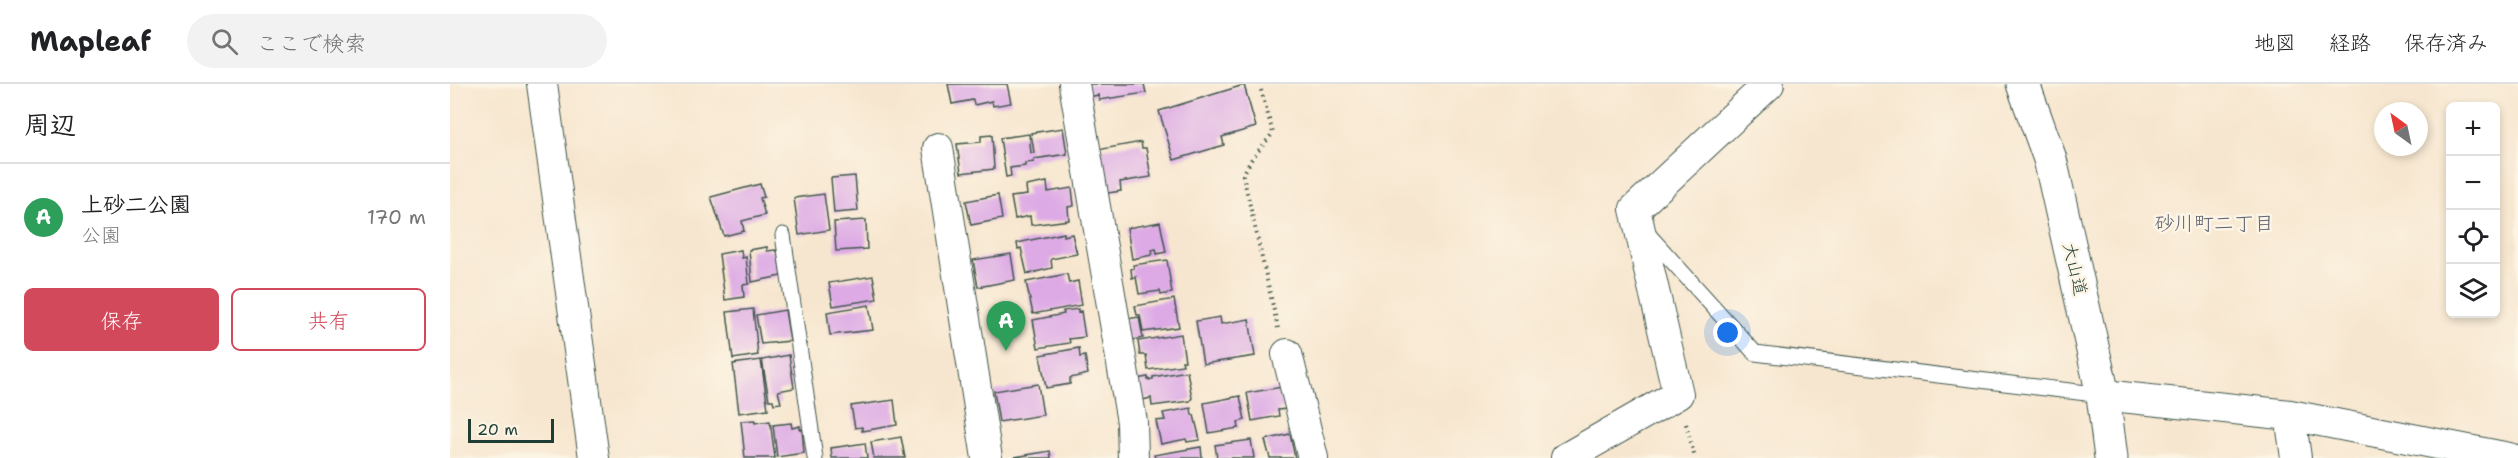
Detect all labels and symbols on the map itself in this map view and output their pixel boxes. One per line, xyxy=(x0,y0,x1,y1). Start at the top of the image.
north arrow xyxy=(2374,102,2428,156)
district label: 砂川町二丁目 xyxy=(2154,210,2274,236)
street label: 大山道 xyxy=(2057,240,2093,298)
pin: A xyxy=(986,302,1026,351)
your location xyxy=(1713,318,1742,347)
scale bar xyxy=(468,416,554,444)

